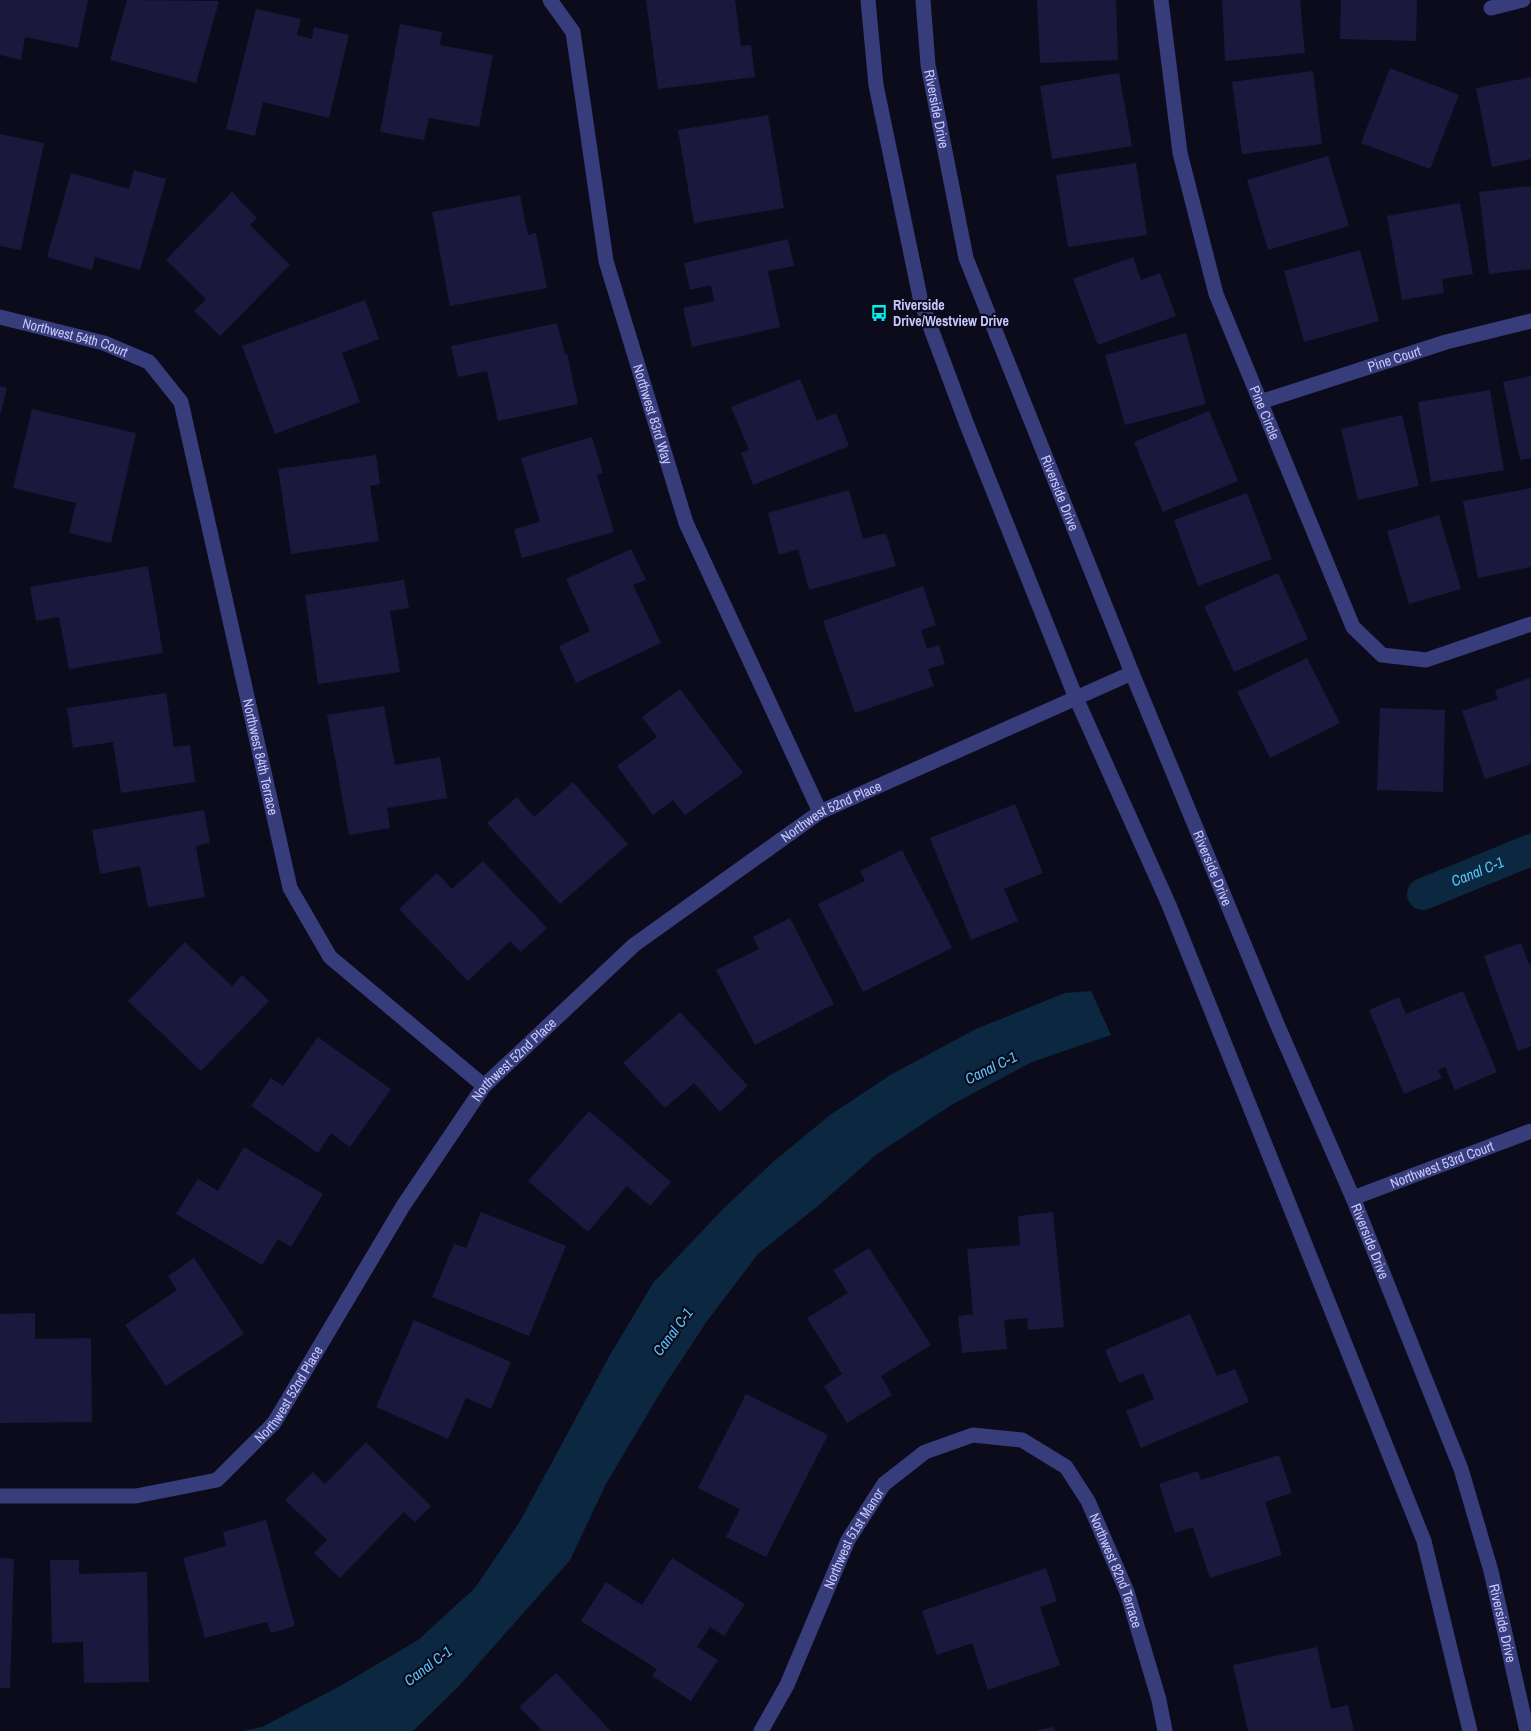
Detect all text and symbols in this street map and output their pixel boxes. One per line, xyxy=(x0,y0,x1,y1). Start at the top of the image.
street label: Riverside Drive xyxy=(920,68,953,150)
place label: Riverside Drive/Westview Drive xyxy=(893,296,1009,330)
bus stop icon: Riverside Drive/Westview Drive xyxy=(869,303,889,323)
street label: Northwest 54th Court xyxy=(21,314,131,361)
street label: Pine Court xyxy=(1365,342,1423,376)
street label: Northwest 83rd Way xyxy=(629,362,677,467)
street label: Pine Circle xyxy=(1246,383,1284,442)
street label: Riverside Drive xyxy=(1037,453,1083,533)
street label: Northwest 84th Terrace xyxy=(239,697,282,817)
street label: Northwest 52nd Place xyxy=(777,777,884,846)
street label: Riverside Drive xyxy=(1189,828,1236,908)
water label: Canal C-1 xyxy=(1448,851,1507,891)
street label: Northwest 52nd Place xyxy=(467,1014,560,1105)
water label: Canal C-1 xyxy=(961,1046,1020,1089)
street label: Northwest 53rd Court xyxy=(1388,1137,1496,1192)
street label: Riverside Drive xyxy=(1347,1201,1393,1282)
water label: Canal C-1 xyxy=(648,1303,698,1360)
street label: Northwest 52nd Place xyxy=(250,1343,327,1447)
street label: Northwest 51st Manor xyxy=(819,1484,888,1592)
street label: Northwest 82nd Terrace xyxy=(1085,1510,1146,1630)
street label: Riverside Drive xyxy=(1485,1582,1520,1664)
water label: Canal C-1 xyxy=(399,1640,456,1691)

